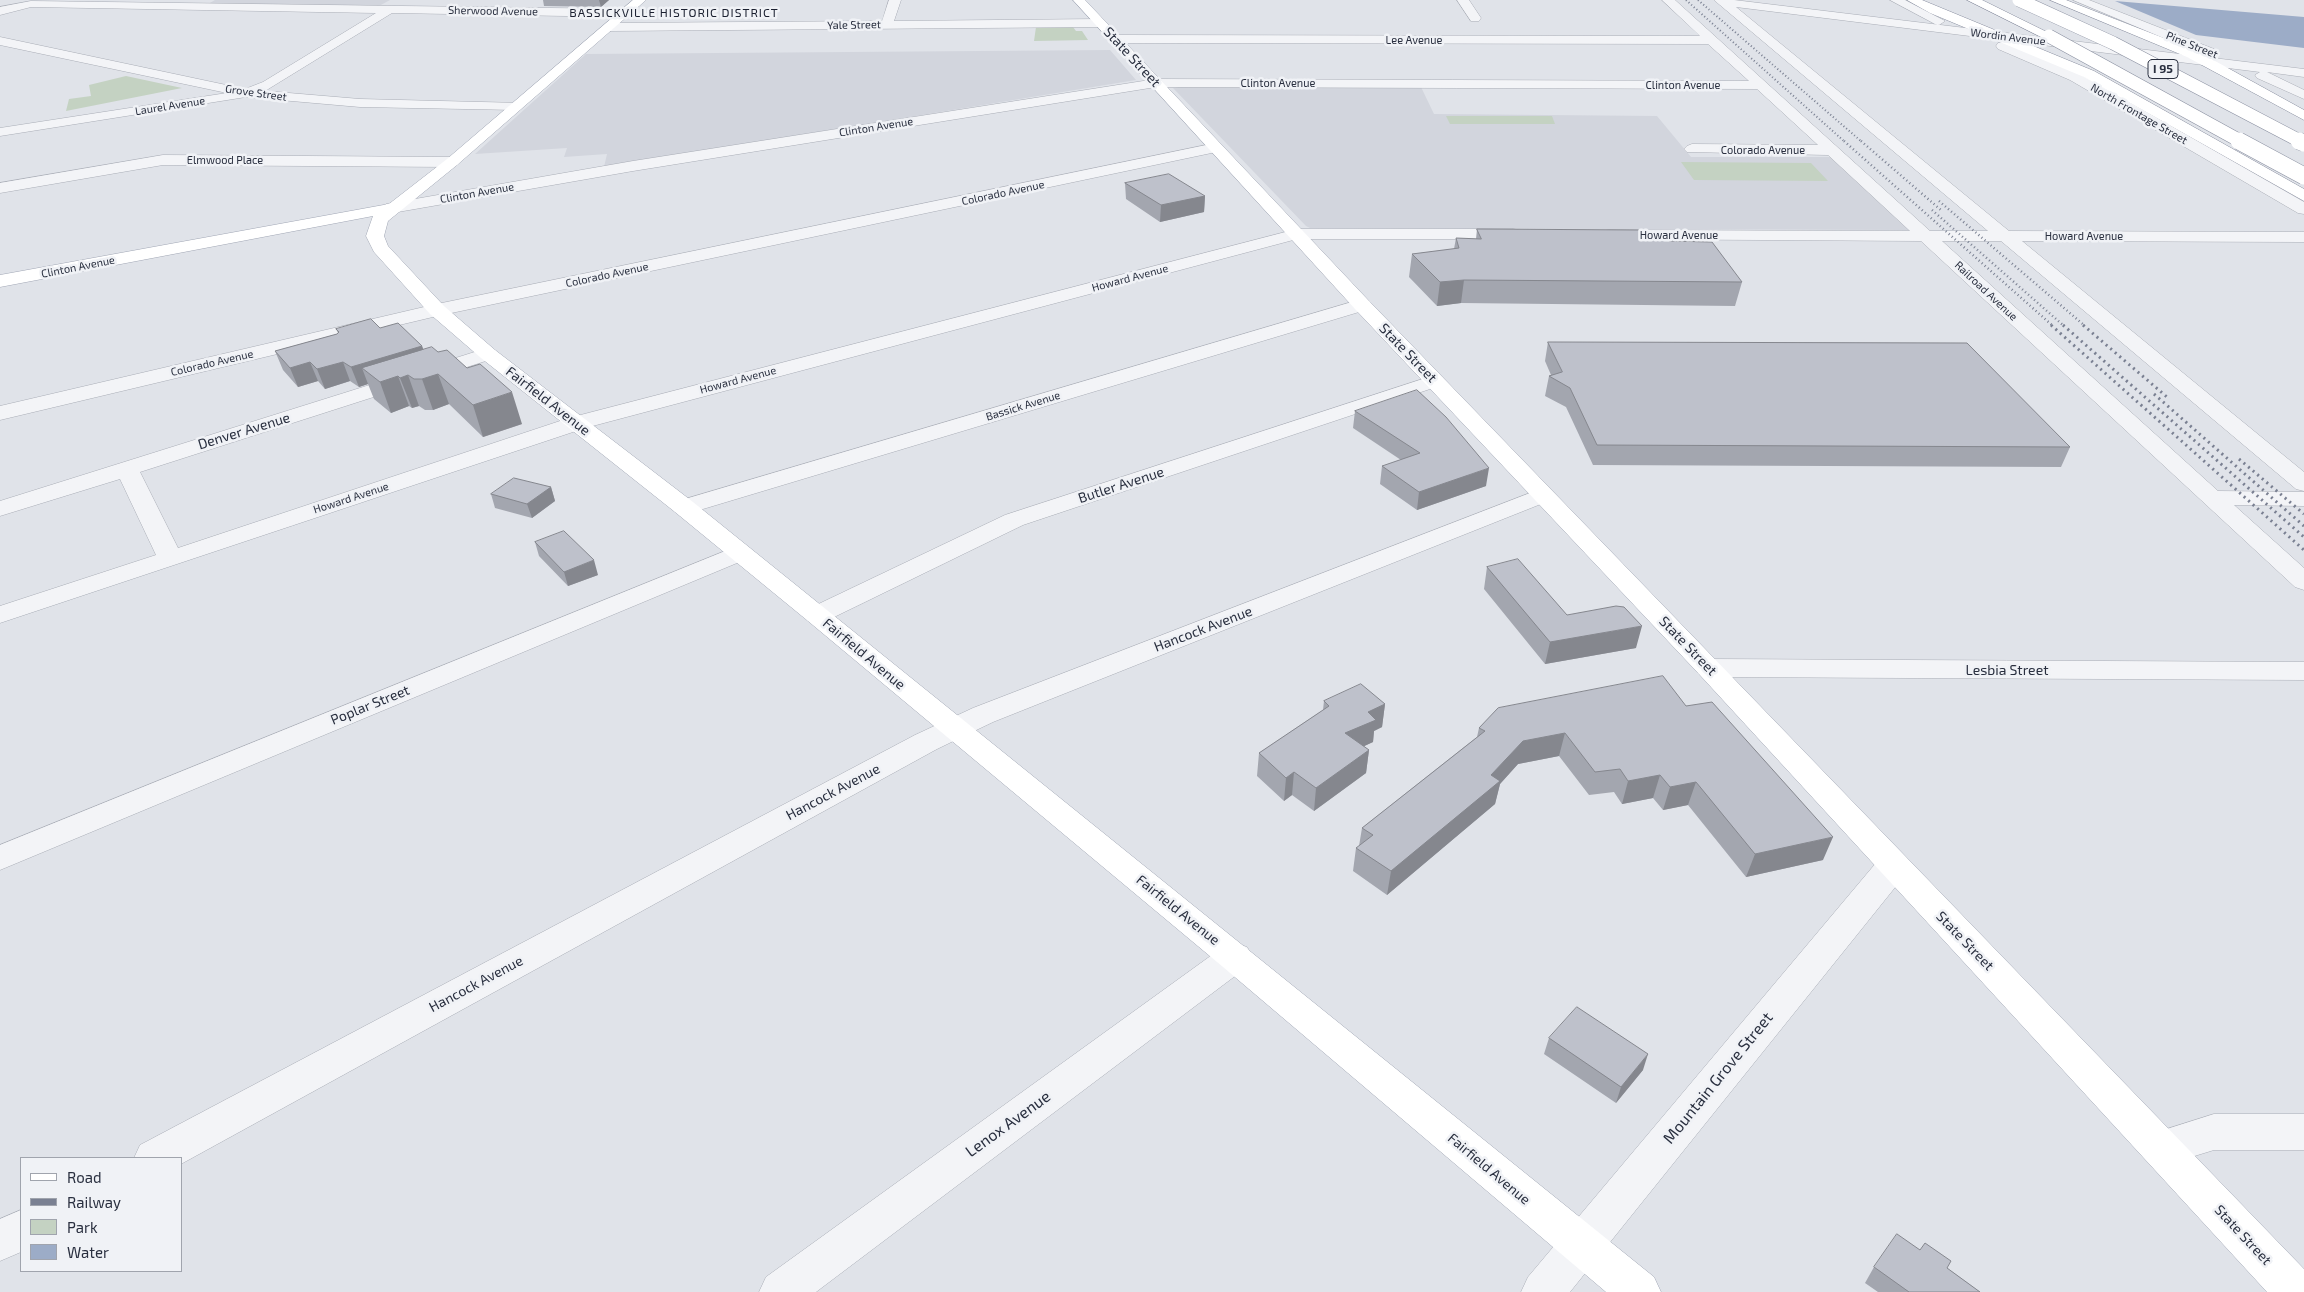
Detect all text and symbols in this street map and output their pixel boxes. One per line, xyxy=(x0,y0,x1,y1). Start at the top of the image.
street label: Sherwood Avenue xyxy=(448,4,538,18)
district label: BASSICKVILLE HISTORIC DISTRICT xyxy=(565,6,783,20)
street label: Yale Street xyxy=(827,18,881,32)
street label: State Street xyxy=(1100,24,1164,90)
street label: Wordin Avenue xyxy=(1970,26,2046,48)
street label: Pine Street xyxy=(2164,29,2220,61)
street label: Lee Avenue xyxy=(1386,33,1442,47)
road number: I 95 xyxy=(2148,60,2178,78)
street label: Clinton Avenue xyxy=(1241,76,1315,90)
street label: Clinton Avenue xyxy=(1646,78,1720,92)
street label: North Frontage Street xyxy=(2088,81,2190,147)
street label: Grove Street xyxy=(224,82,288,104)
street label: Laurel Avenue xyxy=(134,94,206,118)
street label: Clinton Avenue xyxy=(838,115,914,139)
street label: Colorado Avenue xyxy=(1721,143,1805,157)
street label: Elmwood Place xyxy=(187,153,263,167)
street label: Colorado Avenue xyxy=(960,178,1046,208)
street label: Clinton Avenue xyxy=(439,180,515,206)
street label: Howard Avenue xyxy=(1640,228,1718,242)
street label: Howard Avenue xyxy=(2045,229,2123,243)
street label: Clinton Avenue xyxy=(40,253,116,281)
street label: Railroad Avenue xyxy=(1952,259,2020,323)
street label: Colorado Avenue xyxy=(564,260,650,290)
street label: Howard Avenue xyxy=(1090,261,1170,295)
street label: State Street xyxy=(1376,320,1440,386)
street label: Colorado Avenue xyxy=(169,347,255,379)
street label: Fairfield Avenue xyxy=(503,363,593,439)
street label: Howard Avenue xyxy=(698,363,778,397)
street label: Bassick Avenue xyxy=(984,388,1062,424)
street label: Denver Avenue xyxy=(196,409,292,453)
street label: Butler Avenue xyxy=(1076,463,1166,507)
street label: Howard Avenue xyxy=(312,480,390,516)
street label: Hancock Avenue xyxy=(1152,603,1254,655)
street label: State Street xyxy=(1656,613,1720,679)
street label: Fairfield Avenue xyxy=(819,615,909,693)
street label: Lesbia Street xyxy=(1966,662,2048,678)
street label: Poplar Street xyxy=(328,682,412,728)
street label: Hancock Avenue xyxy=(783,760,883,824)
street label: Fairfield Avenue xyxy=(1133,871,1223,949)
street label: State Street xyxy=(1933,908,1997,974)
street label: Hancock Avenue xyxy=(426,952,526,1016)
street label: Mountain Grove Street xyxy=(1659,1008,1777,1148)
street label: Lenox Avenue xyxy=(962,1087,1054,1161)
street label: Fairfield Avenue xyxy=(1444,1130,1534,1208)
legend xyxy=(20,1157,182,1272)
text: Road xyxy=(67,1168,102,1186)
text: Railway xyxy=(67,1193,121,1211)
street label: State Street xyxy=(2211,1202,2275,1268)
text: Park xyxy=(67,1218,98,1236)
text: Water xyxy=(67,1243,109,1261)

